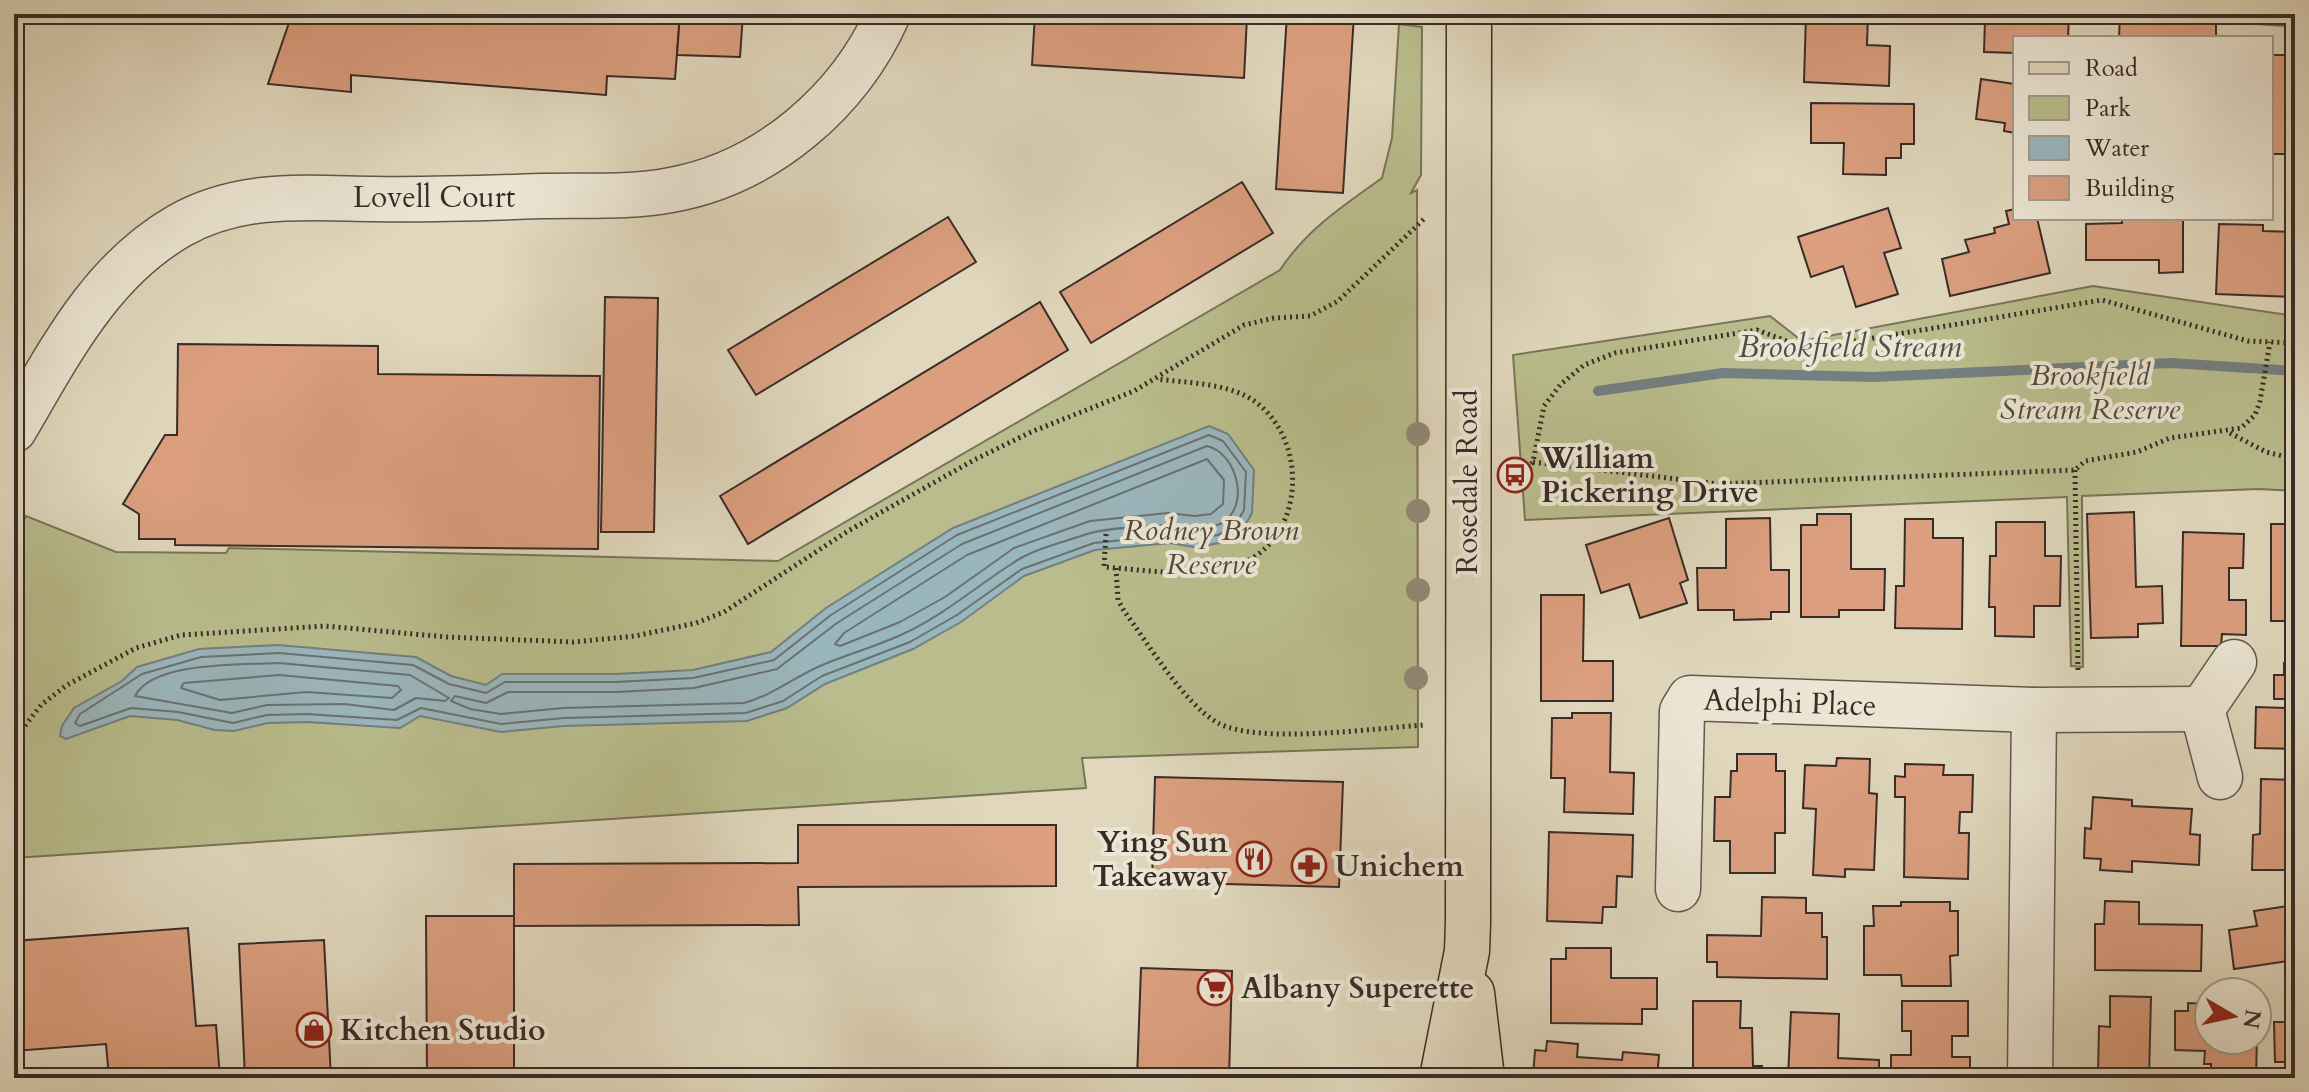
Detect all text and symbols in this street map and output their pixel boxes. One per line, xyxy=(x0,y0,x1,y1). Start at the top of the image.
legend xyxy=(2013,36,2273,220)
text: Road xyxy=(2085,52,2138,85)
text: Park xyxy=(2085,92,2131,125)
text: Water xyxy=(2084,132,2149,165)
text: Building xyxy=(2085,172,2175,205)
street label: Lovell Court xyxy=(353,177,516,218)
water label: Brookfield Stream xyxy=(1738,325,1962,369)
park label: Brookfield Stream Reserve xyxy=(2000,355,2181,430)
street label: Rosedale Road xyxy=(1447,390,1488,574)
place label: William Pickering Drive xyxy=(1540,438,1759,513)
bus stop icon: William Pickering Drive xyxy=(1496,456,1534,494)
park label: Rodney Brown Reserve xyxy=(1123,510,1299,585)
street label: Adelphi Place xyxy=(1703,679,1877,727)
place label: Ying Sun Takeaway xyxy=(1092,822,1228,897)
restaurant icon: Ying Sun Takeaway xyxy=(1235,840,1273,878)
place label: Unichem xyxy=(1335,846,1464,887)
pharmacy icon: Unichem xyxy=(1290,847,1328,885)
place label: Albany Superette xyxy=(1241,968,1474,1009)
supermarket icon: Albany Superette xyxy=(1196,969,1234,1007)
north arrow xyxy=(2193,976,2273,1056)
text: N xyxy=(2235,1007,2268,1031)
place label: Kitchen Studio xyxy=(340,1010,546,1051)
shop icon: Kitchen Studio xyxy=(295,1011,333,1049)

